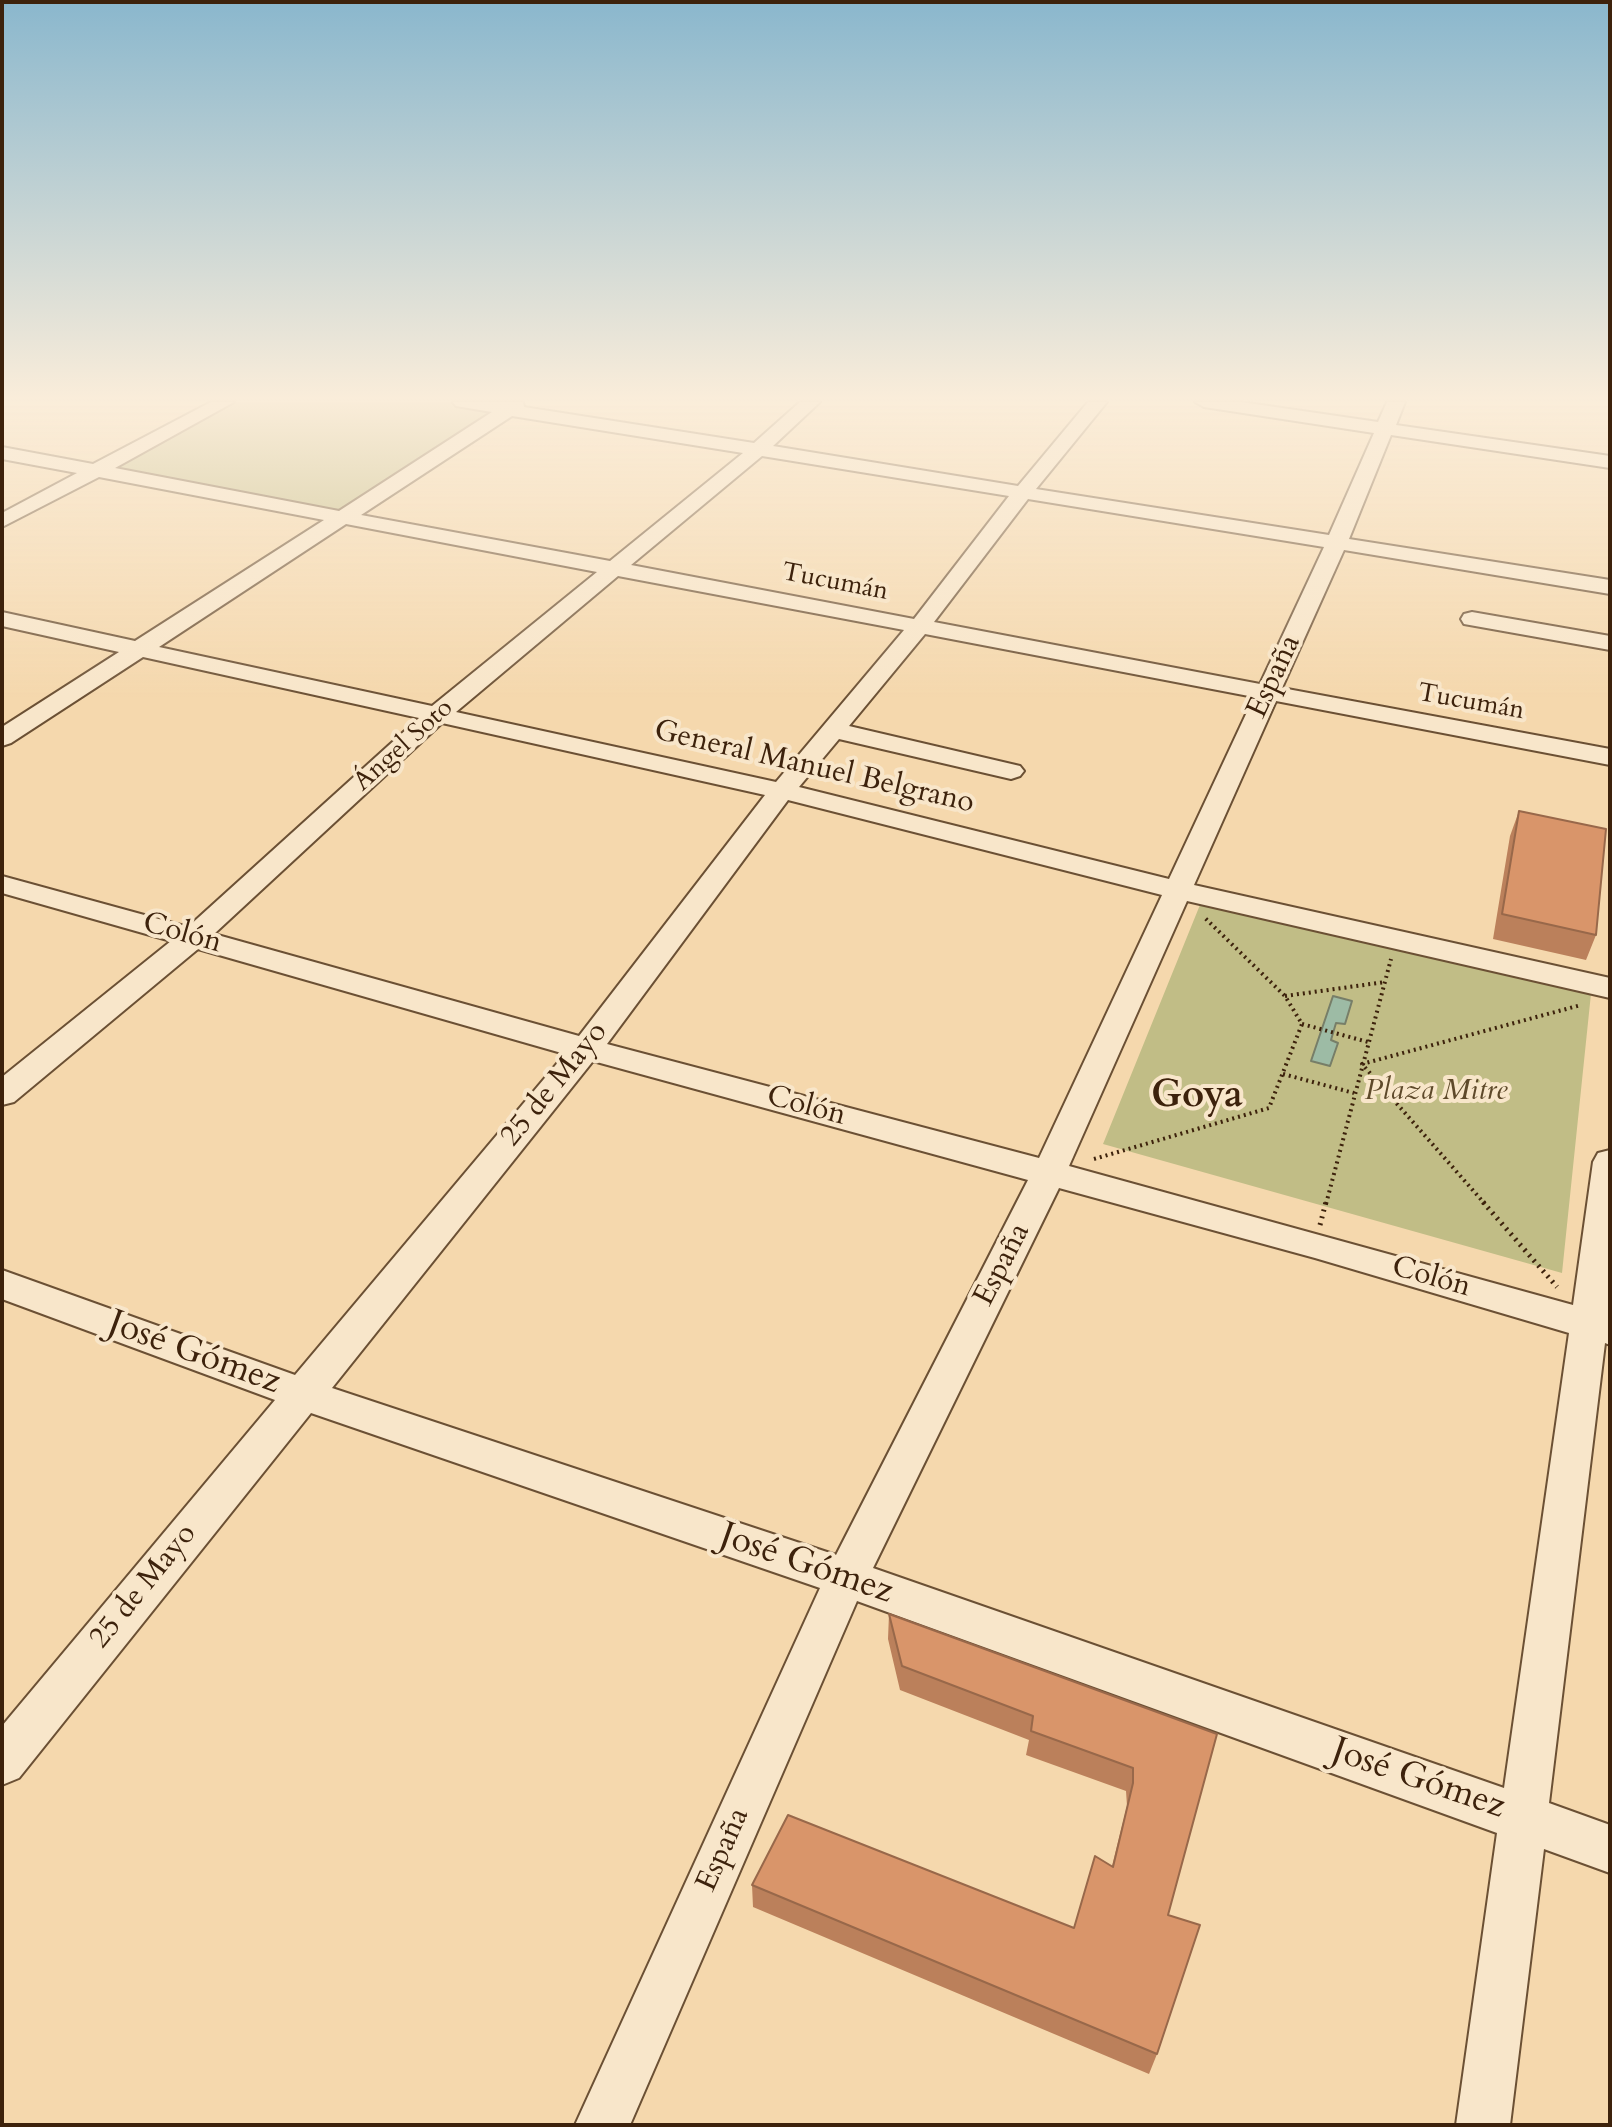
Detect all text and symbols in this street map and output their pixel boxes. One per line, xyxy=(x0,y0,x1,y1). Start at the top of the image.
street label: Tucumán xyxy=(779,557,891,609)
street label: España xyxy=(1240,630,1310,724)
street label: Tucumán xyxy=(1415,678,1527,728)
street label: Ángel Soto xyxy=(348,693,460,799)
street label: General Manuel Belgrano xyxy=(650,714,978,822)
street label: Colón xyxy=(139,906,225,962)
street label: 25 de Mayo xyxy=(494,1015,616,1155)
district label: Goya xyxy=(1151,1074,1243,1120)
park label: Plaza Mitre xyxy=(1364,1074,1508,1110)
street label: Colón xyxy=(763,1079,849,1135)
street label: España xyxy=(967,1218,1039,1312)
street label: Colón xyxy=(1388,1250,1474,1306)
street label: José Gómez xyxy=(102,1303,286,1405)
street label: José Gómez xyxy=(714,1515,898,1615)
street label: 25 de Mayo xyxy=(83,1517,205,1657)
street label: José Gómez xyxy=(1326,1730,1510,1830)
street label: España xyxy=(690,1803,758,1897)

